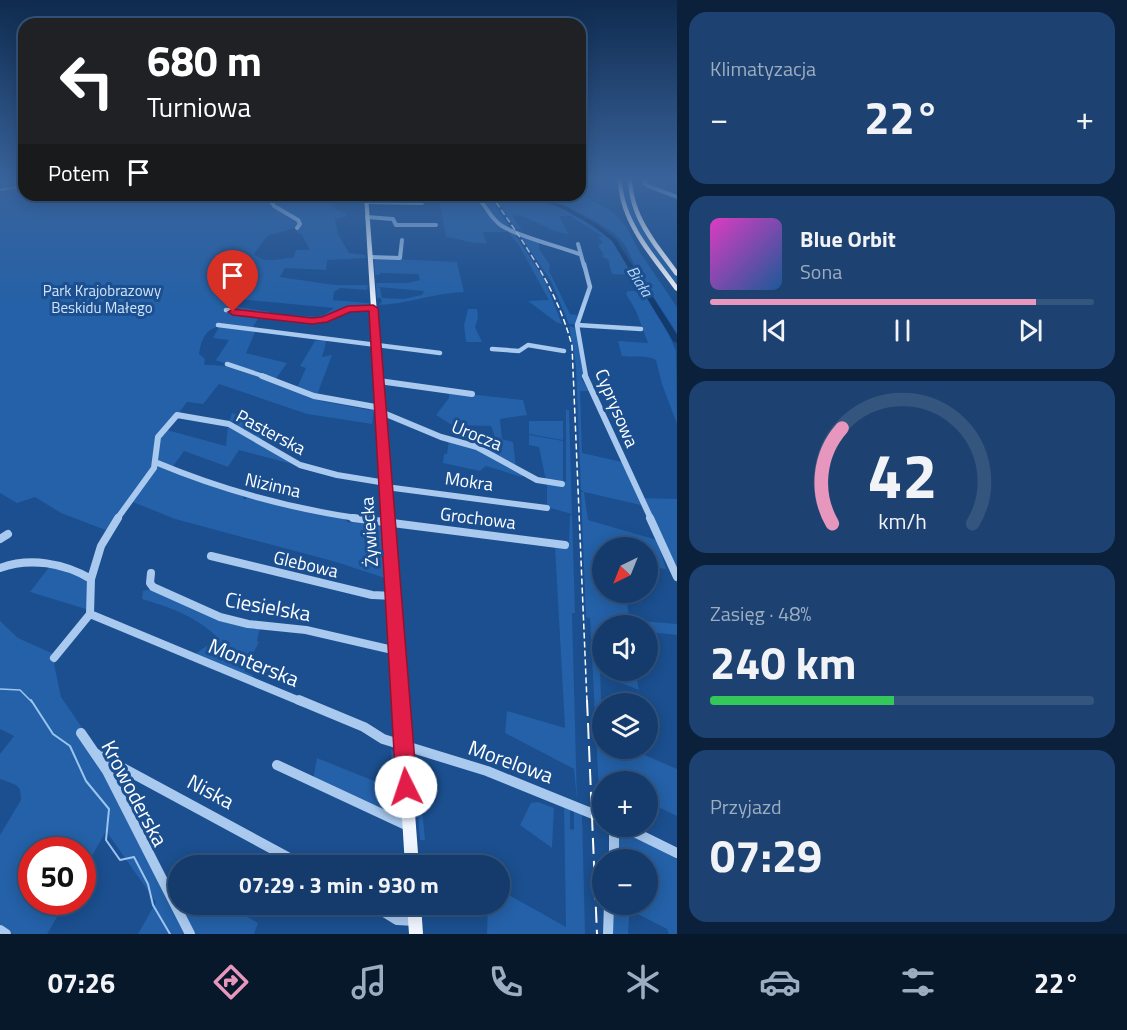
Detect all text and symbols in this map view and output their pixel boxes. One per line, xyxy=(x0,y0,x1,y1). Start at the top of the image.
text: 680 m xyxy=(147,28,262,92)
icon: left xyxy=(48,42,126,120)
text: Klimatyzacja xyxy=(710,53,816,84)
text: 22° xyxy=(864,83,940,151)
text: Turniowa xyxy=(147,86,251,127)
text: − xyxy=(710,93,728,143)
text: + xyxy=(1076,93,1094,143)
text: Potem xyxy=(48,156,110,190)
icon: arrive xyxy=(122,156,155,189)
text: Blue Orbit xyxy=(800,222,896,256)
pin xyxy=(207,250,258,312)
text: Sona xyxy=(800,256,842,287)
icon: arrive xyxy=(216,259,249,292)
water label: Biała xyxy=(621,261,659,302)
park label: Park Krajobrazowy Beskidu Małego xyxy=(43,279,161,319)
icon: previous xyxy=(758,314,791,347)
icon: pause xyxy=(886,314,919,347)
icon: next xyxy=(1014,314,1047,347)
street label: Cyprysowa xyxy=(588,365,646,451)
street label: Pasterska xyxy=(231,402,311,462)
street label: Urocza xyxy=(448,413,506,457)
text: 42 xyxy=(867,427,937,522)
street label: Mokra xyxy=(443,464,495,498)
street label: Nizinna xyxy=(242,465,304,505)
street label: Żywiecka xyxy=(353,496,385,568)
street label: Grochowa xyxy=(439,500,517,536)
text: km/h xyxy=(878,505,926,537)
north arrow xyxy=(592,537,658,603)
map controls xyxy=(592,537,658,915)
street label: Glebowa xyxy=(271,543,341,585)
street label: Ciesielska xyxy=(223,583,314,629)
text: Zasięg · 48% xyxy=(710,598,812,629)
button: sound xyxy=(592,615,658,681)
text: 240 km xyxy=(710,628,856,696)
street label: Monterska xyxy=(204,629,305,695)
button: layers xyxy=(592,693,658,759)
street label: Morelowa xyxy=(464,731,559,791)
street label: Krowoderska xyxy=(94,734,177,852)
position arrow xyxy=(374,755,438,819)
street label: Niska xyxy=(182,765,241,817)
button: + xyxy=(592,771,658,837)
text: Przyjazd xyxy=(710,791,782,822)
text: 07:29 xyxy=(710,821,822,889)
speed limit sign: 50 xyxy=(18,837,96,915)
button: − xyxy=(592,849,658,915)
text: 07:29 · 3 min · 930 m xyxy=(239,868,439,902)
icon: directions xyxy=(210,961,252,1003)
icon: music xyxy=(348,961,390,1003)
icon: phone xyxy=(485,961,527,1003)
icon: climate xyxy=(622,961,664,1003)
icon: car xyxy=(759,961,801,1003)
icon: filters xyxy=(897,961,939,1003)
text: 07:26 xyxy=(48,962,115,1003)
text: 22° xyxy=(1034,962,1079,1003)

